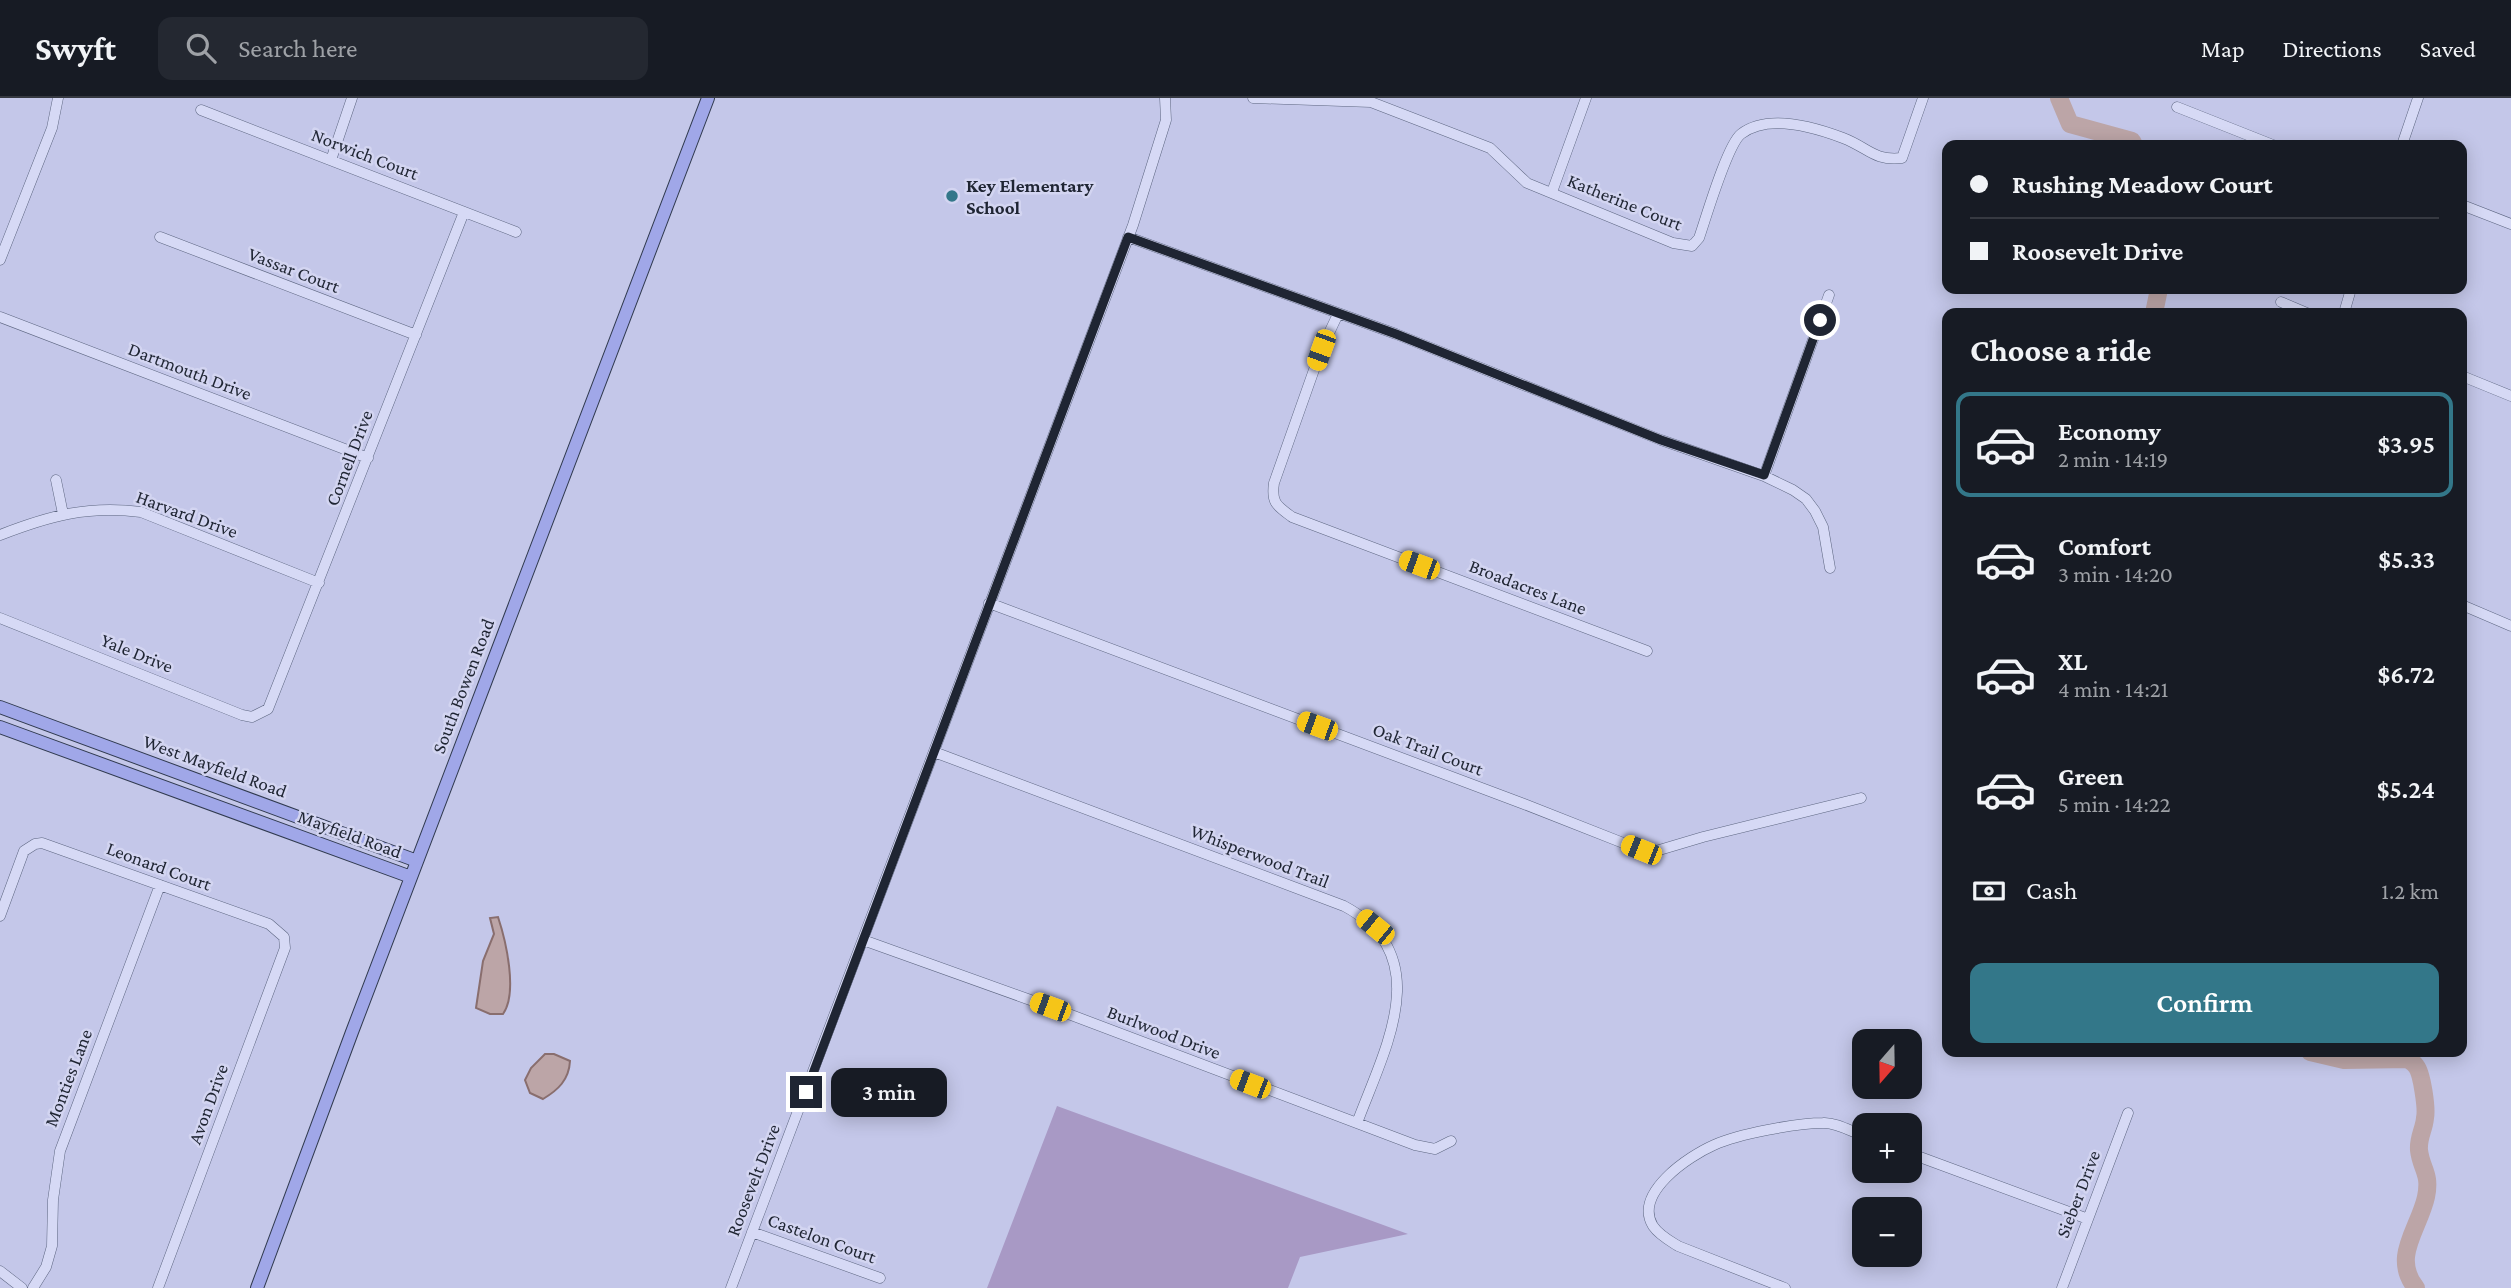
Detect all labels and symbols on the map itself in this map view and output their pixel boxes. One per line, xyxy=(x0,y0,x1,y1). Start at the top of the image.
street label: Norwich Court xyxy=(309,124,422,184)
street label: Katherine Court xyxy=(1565,169,1686,235)
place label: Key Elementary School xyxy=(966,175,1094,218)
marker: Key Elementary School xyxy=(944,188,960,204)
street label: Vassar Court xyxy=(245,243,343,297)
route start xyxy=(1804,304,1836,336)
car xyxy=(1304,327,1339,373)
street label: Dartmouth Drive xyxy=(125,338,255,404)
street label: Cornell Drive xyxy=(321,407,377,509)
street label: Harvard Drive xyxy=(133,486,241,542)
car xyxy=(1396,548,1443,582)
street label: Broadacres Lane xyxy=(1466,555,1590,619)
street label: South Bowen Road xyxy=(428,616,498,756)
street label: Yale Drive xyxy=(98,629,176,677)
car xyxy=(1294,709,1341,743)
street label: Oak Trail Court xyxy=(1370,718,1487,780)
street label: West Mayfield Road xyxy=(140,730,290,802)
street label: Mayfield Road xyxy=(295,806,405,862)
street label: Whisperwood Trail xyxy=(1188,820,1332,892)
car xyxy=(1618,832,1665,868)
street label: Leonard Court xyxy=(104,837,215,895)
car xyxy=(1353,906,1398,948)
car xyxy=(1027,990,1074,1024)
street label: Burlwood Drive xyxy=(1104,1001,1224,1063)
street label: Monties Lane xyxy=(40,1026,96,1130)
north arrow xyxy=(1852,1029,1922,1099)
street label: Avon Drive xyxy=(184,1061,232,1147)
car xyxy=(1227,1067,1274,1101)
callout: 3 min xyxy=(830,1068,946,1116)
route end xyxy=(790,1076,822,1108)
street label: Roosevelt Drive xyxy=(722,1121,784,1239)
street label: Sieber Drive xyxy=(2052,1147,2104,1241)
street label: Castelon Court xyxy=(765,1209,880,1268)

